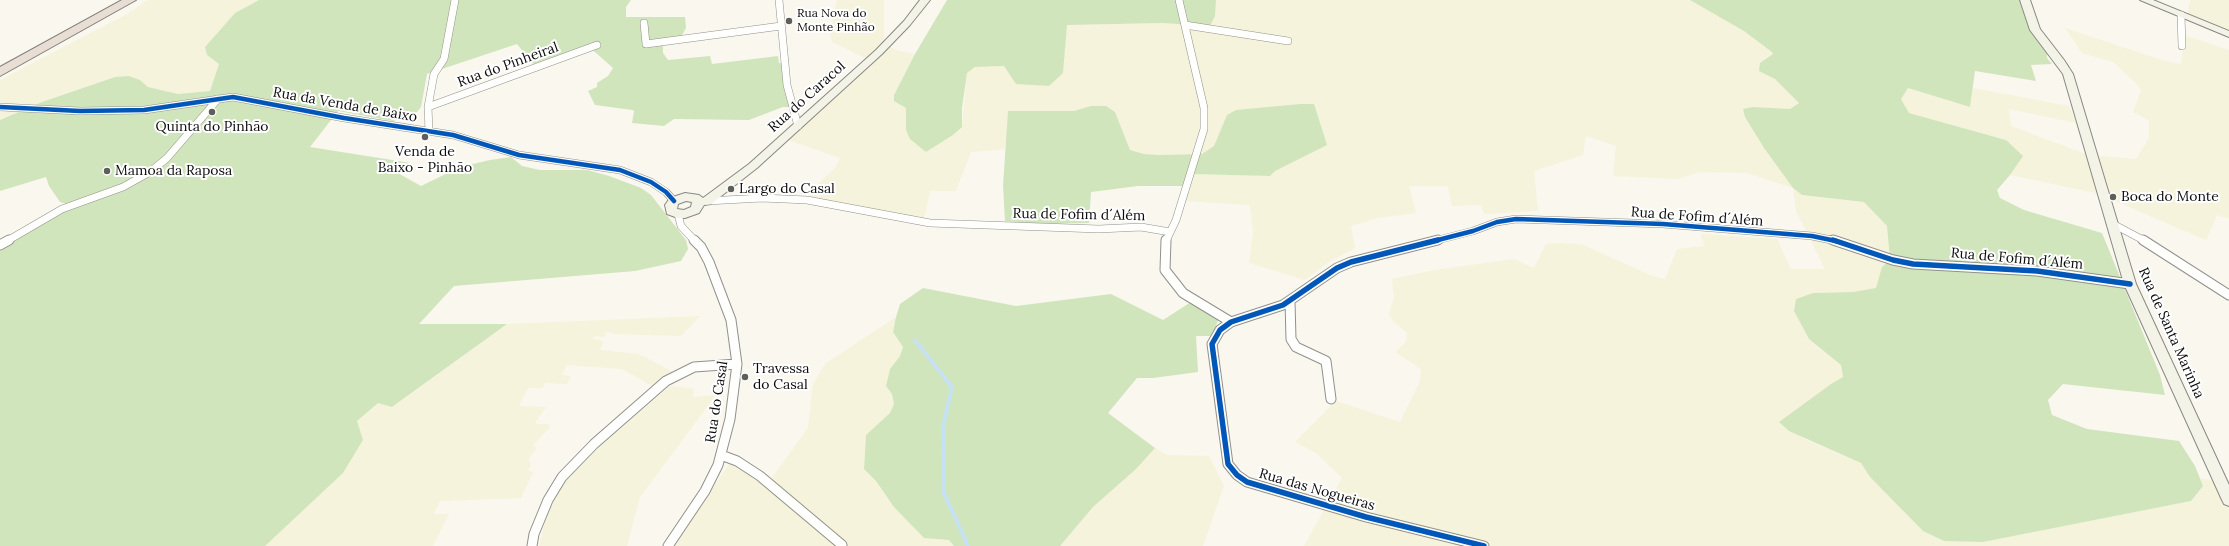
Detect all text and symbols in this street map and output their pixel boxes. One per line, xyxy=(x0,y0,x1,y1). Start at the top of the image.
place label: Rua Nova do Monte Pinhão xyxy=(797,7,875,35)
marker: Rua Nova do Monte Pinhão xyxy=(784,16,794,26)
street label: Rua do Pinheiral xyxy=(455,39,561,91)
street label: Rua do Caracol xyxy=(765,58,849,136)
street label: Rua da Venda de Baixo xyxy=(271,84,419,126)
marker: Quinta do Pinhão xyxy=(207,107,217,117)
place label: Quinta do Pinhão xyxy=(155,119,269,135)
marker: Venda de Baixo - Pinhão xyxy=(420,132,430,142)
place label: Venda de Baixo - Pinhão xyxy=(378,144,472,176)
place label: Mamoa da Raposa xyxy=(115,163,232,179)
marker: Mamoa da Raposa xyxy=(102,166,112,176)
place label: Largo do Casal xyxy=(739,181,835,197)
marker: Largo do Casal xyxy=(726,184,736,194)
place label: Boca do Monte xyxy=(2121,189,2219,205)
marker: Boca do Monte xyxy=(2108,192,2118,202)
street label: Rua de Fofim d´Além xyxy=(1630,204,1764,230)
street label: Rua de Fofim d´Além xyxy=(1012,205,1146,225)
street label: Rua de Fofim d´Além xyxy=(1950,245,2084,273)
street label: Rua de Santa Marinha xyxy=(2135,265,2207,401)
street label: Rua do Casal xyxy=(702,360,732,444)
place label: Travessa do Casal xyxy=(753,361,810,394)
marker: Travessa do Casal xyxy=(740,372,750,382)
street label: Rua das Nogueiras xyxy=(1257,465,1377,515)

